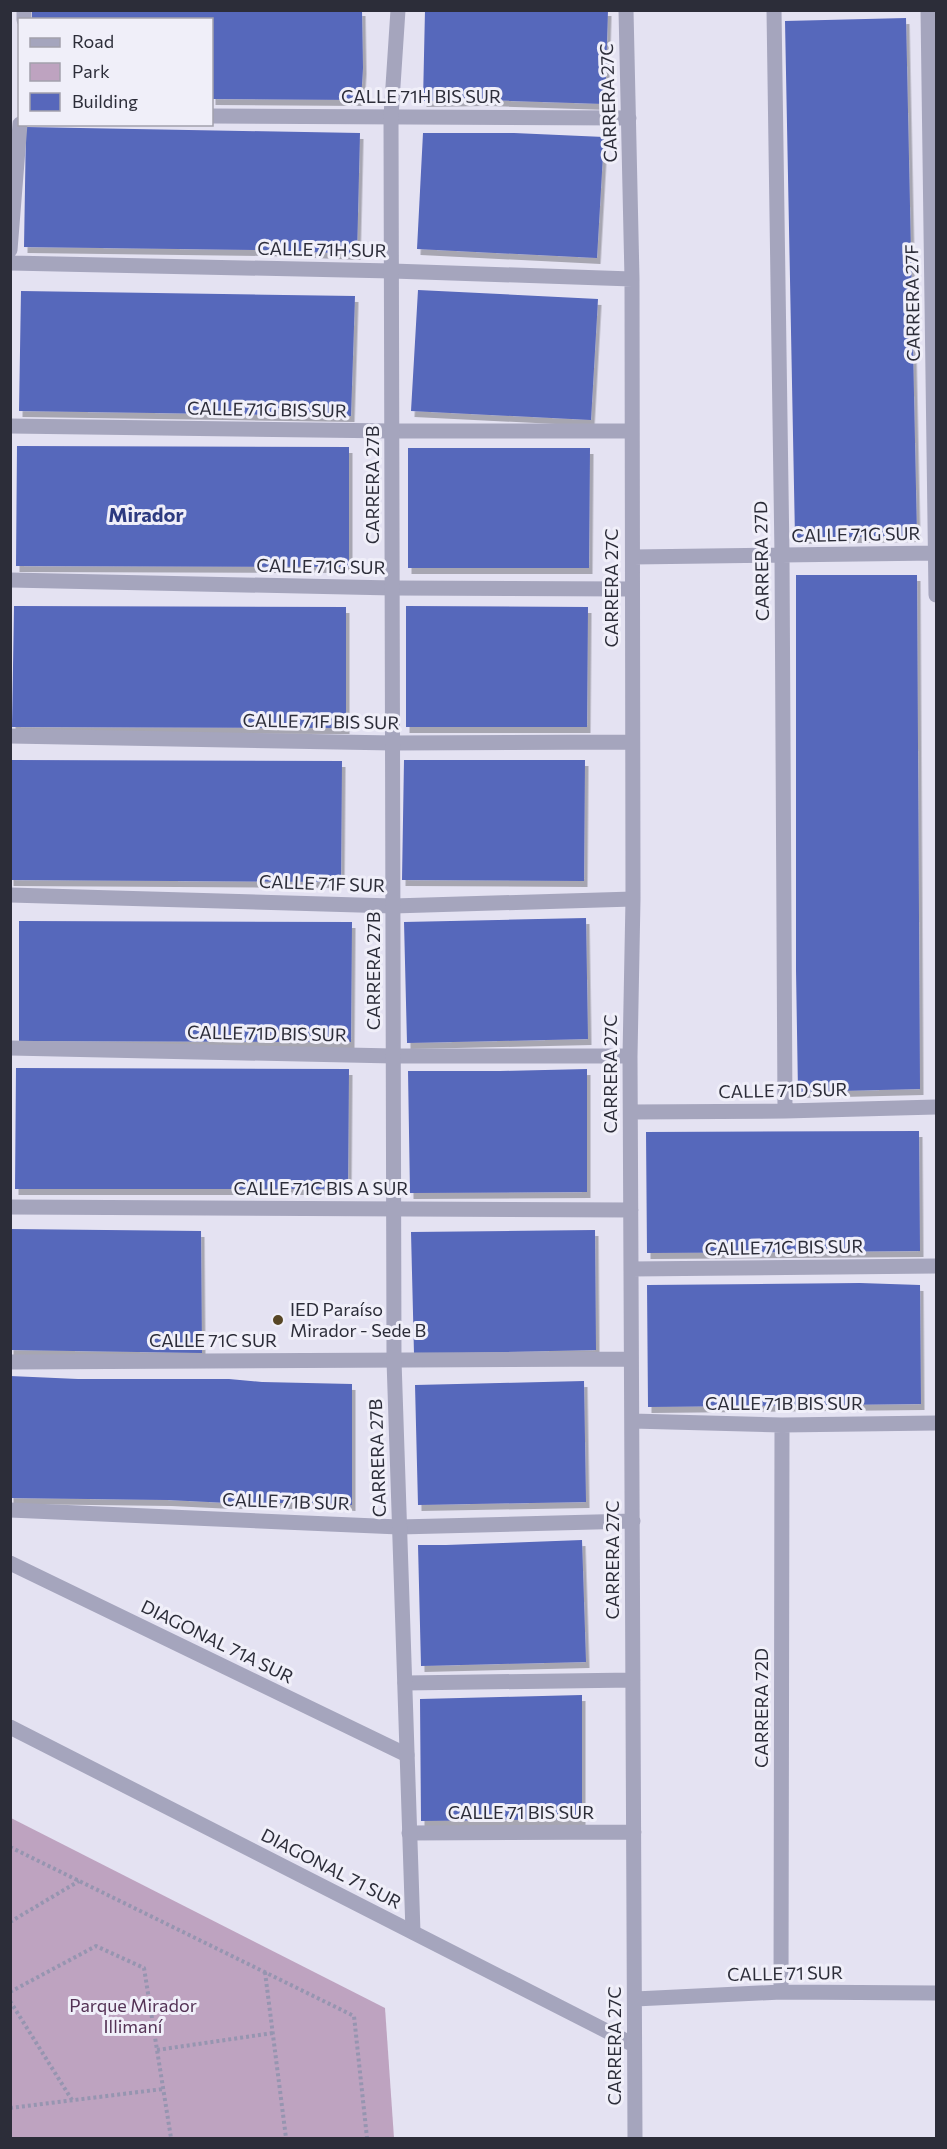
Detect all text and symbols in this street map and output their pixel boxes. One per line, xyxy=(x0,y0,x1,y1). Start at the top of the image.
legend xyxy=(18,18,213,126)
text: Road xyxy=(72,30,114,52)
street label: CARRERA 27C xyxy=(595,43,621,163)
text: Park xyxy=(72,60,110,82)
street label: CALLE 71H BIS SUR xyxy=(341,85,501,107)
text: Building xyxy=(72,90,138,112)
street label: CALLE 71H SUR xyxy=(257,237,387,261)
street label: CARRERA 27F xyxy=(900,244,924,362)
street label: CALLE 71G BIS SUR xyxy=(187,397,347,421)
street label: CARRERA 27B xyxy=(361,426,383,544)
street label: CARRERA 27D xyxy=(749,501,773,621)
district label: Mirador xyxy=(108,502,184,526)
street label: CALLE 71G SUR xyxy=(791,522,921,546)
street label: CARRERA 27C xyxy=(600,528,622,648)
street label: CALLE 71G SUR xyxy=(256,554,386,578)
street label: CALLE 71F BIS SUR xyxy=(242,709,400,733)
street label: CALLE 71F SUR xyxy=(259,870,385,896)
street label: CARRERA 27B xyxy=(362,912,384,1030)
street label: CARRERA 27C xyxy=(599,1014,621,1134)
street label: CALLE 71D BIS SUR xyxy=(187,1021,347,1045)
street label: CALLE 71D SUR xyxy=(718,1078,848,1102)
street label: CALLE 71C BIS A SUR xyxy=(234,1177,408,1199)
street label: CALLE 71C BIS SUR xyxy=(704,1235,864,1259)
place label: IED Paraíso Mirador - Sede B xyxy=(290,1298,426,1341)
marker: IED Paraíso Mirador - Sede B xyxy=(271,1313,285,1327)
street label: CALLE 71C SUR xyxy=(149,1329,277,1351)
street label: CALLE 71B BIS SUR xyxy=(705,1392,863,1414)
street label: CARRERA 27B xyxy=(364,1398,390,1518)
street label: CALLE 71B SUR xyxy=(222,1488,350,1514)
street label: CARRERA 27C xyxy=(601,1500,623,1620)
street label: DIAGONAL 71A SUR xyxy=(138,1595,297,1688)
street label: CARRERA 72D xyxy=(750,1648,772,1768)
street label: CALLE 71 BIS SUR xyxy=(448,1801,594,1823)
street label: DIAGONAL 71 SUR xyxy=(258,1823,405,1913)
street label: CALLE 71 SUR xyxy=(727,1961,843,1985)
street label: CARRERA 27C xyxy=(603,1986,625,2106)
park label: Parque Mirador Illimaní xyxy=(69,1994,197,2037)

